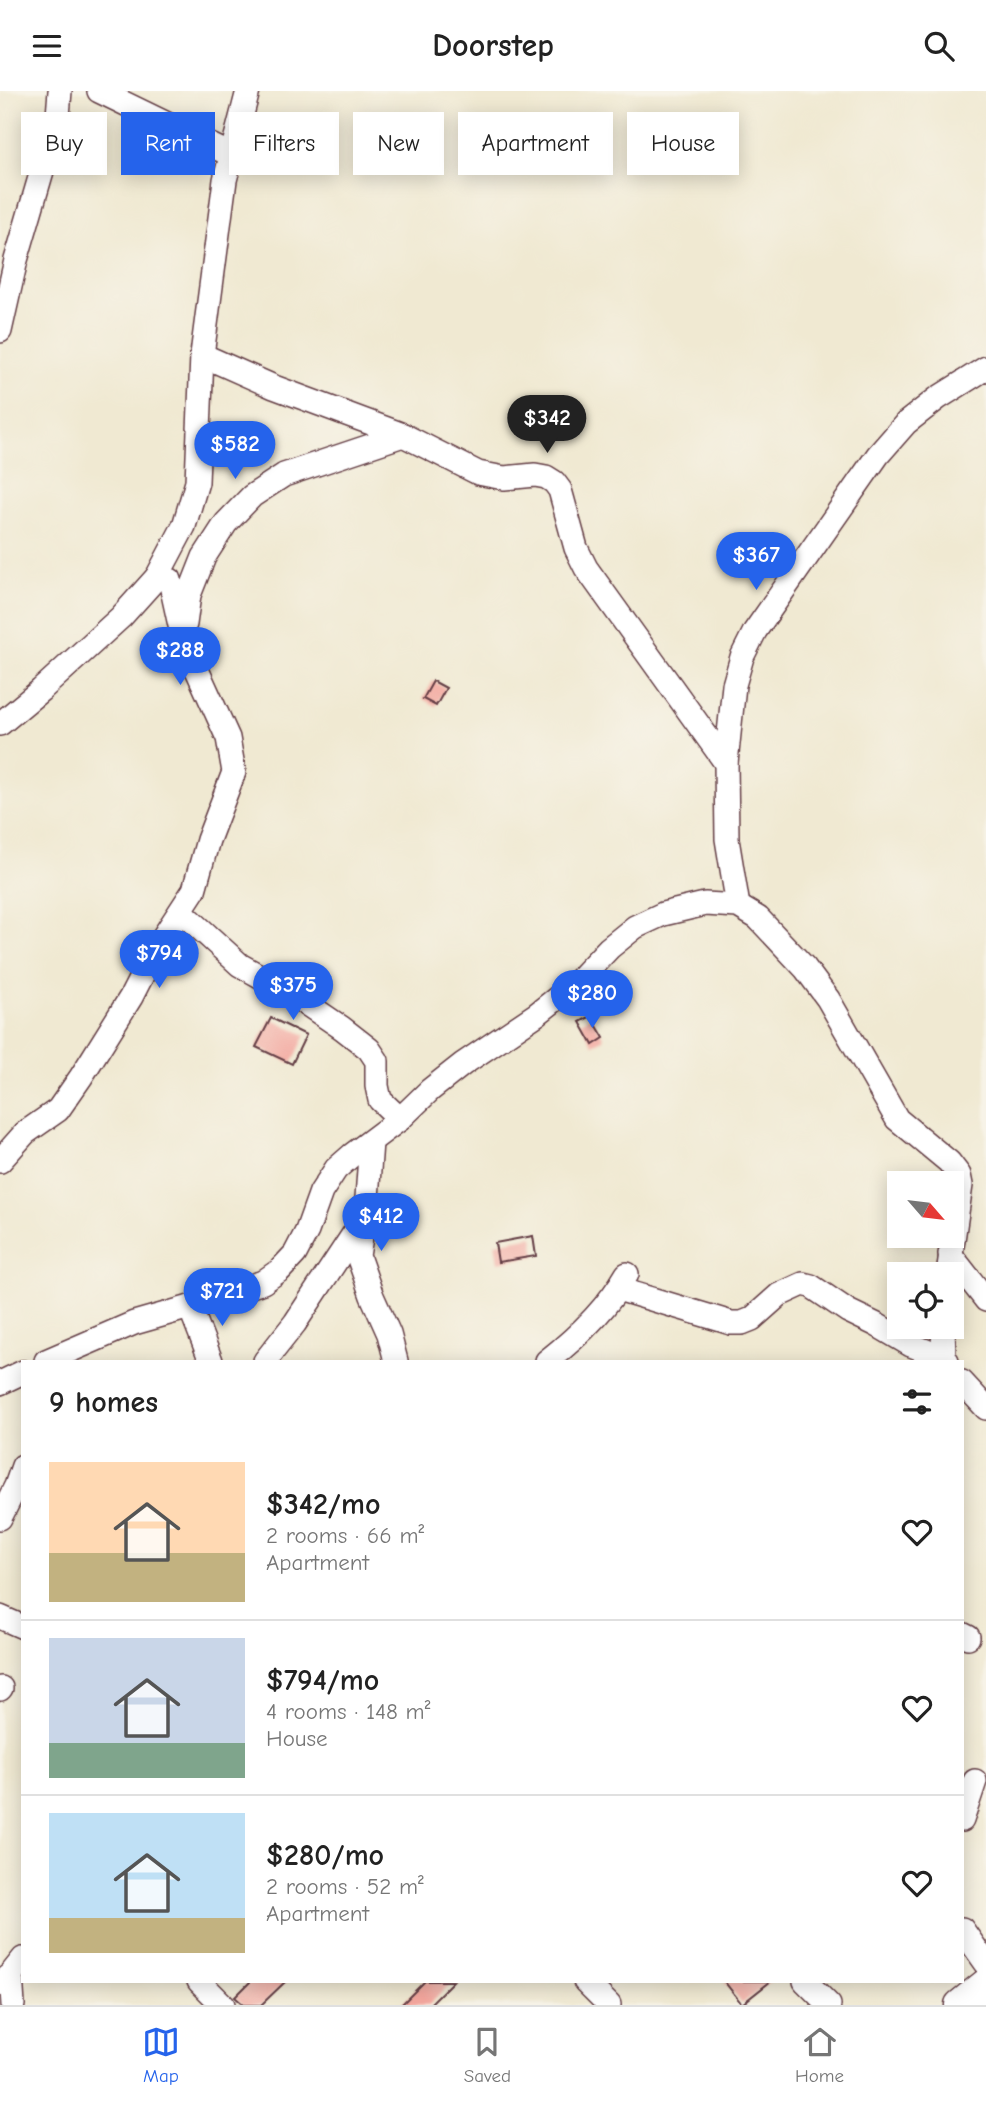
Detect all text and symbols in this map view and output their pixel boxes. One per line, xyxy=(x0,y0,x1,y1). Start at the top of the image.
icon: menu xyxy=(28,27,66,65)
text: Doorstep xyxy=(432,27,554,64)
icon: search xyxy=(920,27,958,65)
chip: Buy xyxy=(21,112,107,175)
chip: Rent xyxy=(121,112,215,175)
chip: Filters xyxy=(229,112,339,175)
chip: New xyxy=(353,112,444,175)
chip: Apartment xyxy=(458,112,613,175)
chip: House xyxy=(627,112,739,175)
pin: $342 xyxy=(506,395,588,455)
text: $342 xyxy=(523,404,571,431)
pin: $582 xyxy=(194,421,276,481)
text: $582 xyxy=(210,430,260,457)
pin: $367 xyxy=(715,533,797,592)
text: $367 xyxy=(732,541,780,568)
pin: $288 xyxy=(139,627,221,687)
text: $288 xyxy=(156,636,204,663)
pin: $794 xyxy=(118,930,200,990)
text: $794 xyxy=(136,939,182,966)
pin: $375 xyxy=(252,963,334,1022)
text: $375 xyxy=(269,971,317,998)
pin: $280 xyxy=(551,971,633,1030)
text: $280 xyxy=(567,979,617,1006)
north arrow xyxy=(887,1171,964,1248)
map controls xyxy=(887,1171,964,1339)
pin: $412 xyxy=(340,1193,422,1253)
text: $412 xyxy=(358,1202,404,1229)
button: locate xyxy=(887,1262,964,1339)
pin: $721 xyxy=(181,1269,263,1328)
text: $721 xyxy=(200,1277,244,1304)
icon: filters xyxy=(898,1383,936,1421)
text: 9 homes xyxy=(49,1385,158,1420)
text: $342/mo xyxy=(266,1487,380,1522)
icon: home xyxy=(105,1490,189,1574)
icon: heart xyxy=(898,1513,936,1551)
text: 2 rooms · 66 m² xyxy=(266,1522,424,1549)
text: Apartment xyxy=(266,1549,369,1576)
text: $794/mo xyxy=(266,1663,379,1698)
icon: home xyxy=(105,1666,189,1750)
icon: heart xyxy=(898,1689,936,1727)
text: 4 rooms · 148 m² xyxy=(266,1698,430,1725)
text: House xyxy=(266,1725,328,1752)
text: $280/mo xyxy=(266,1838,384,1873)
icon: home xyxy=(105,1841,189,1925)
icon: heart xyxy=(898,1864,936,1902)
text: 2 rooms · 52 m² xyxy=(266,1873,424,1900)
text: Apartment xyxy=(266,1900,369,1927)
tab: Map xyxy=(142,2023,180,2087)
tab: Saved xyxy=(464,2023,511,2087)
tab: Home xyxy=(795,2023,844,2087)

